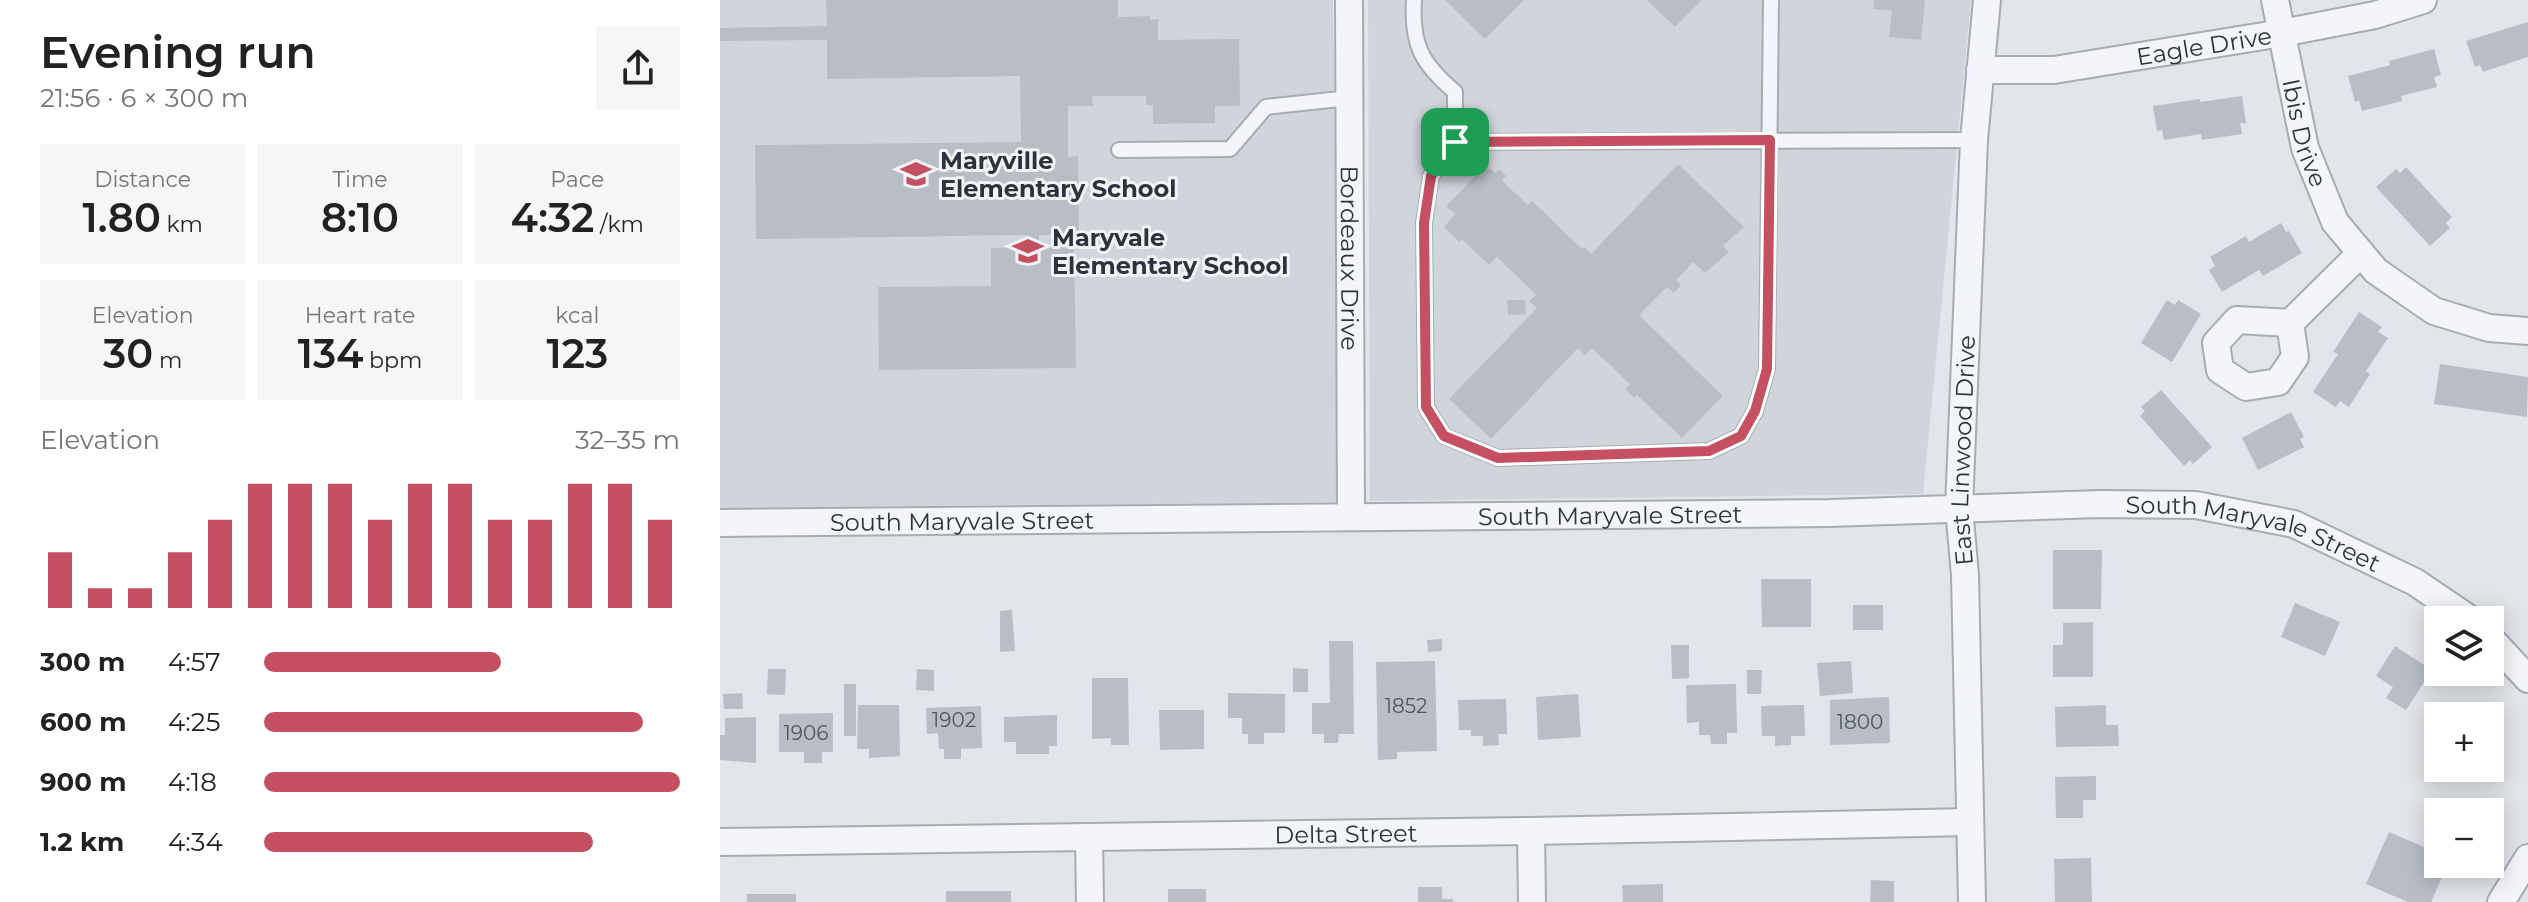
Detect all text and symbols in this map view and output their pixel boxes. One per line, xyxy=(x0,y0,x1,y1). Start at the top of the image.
street label: Eagle Drive xyxy=(2134,20,2274,71)
text: Evening run xyxy=(40,25,316,79)
button: share xyxy=(596,26,680,110)
street label: Ibis Drive xyxy=(2277,76,2334,191)
text: 21:56 · 6 × 300 m xyxy=(40,82,248,114)
pin xyxy=(1421,108,1489,176)
icon: arrive xyxy=(1433,120,1477,164)
place label: Maryville Elementary School xyxy=(940,146,1177,203)
school or university icon: Maryville Elementary School xyxy=(899,157,933,191)
street label: Bordeaux Drive xyxy=(1335,165,1365,351)
text: Distance xyxy=(94,166,191,193)
text: Time xyxy=(332,166,388,193)
text: Pace xyxy=(550,166,604,193)
text: 1.80 xyxy=(82,193,161,242)
text: 8:10 xyxy=(321,193,399,242)
text: 4:32 xyxy=(511,193,594,242)
text: km xyxy=(161,211,203,238)
text: /km xyxy=(594,211,644,238)
place label: Maryvale Elementary School xyxy=(1052,223,1289,280)
school or university icon: Maryvale Elementary School xyxy=(1011,234,1045,268)
text: Elevation xyxy=(92,302,194,329)
text: Heart rate xyxy=(305,302,415,329)
text: kcal xyxy=(555,302,599,329)
text: 30 xyxy=(103,329,153,378)
text: 134 xyxy=(298,329,363,378)
text: 123 xyxy=(546,329,608,378)
street label: East Linwood Drive xyxy=(1945,335,1981,567)
text: m xyxy=(153,347,182,374)
text: bpm xyxy=(363,347,422,374)
text: Elevation xyxy=(40,424,160,456)
text: 32–35 m xyxy=(575,424,680,456)
street label: South Maryvale Street xyxy=(2126,490,2385,578)
street label: South Maryvale Street xyxy=(1478,499,1742,531)
street label: South Maryvale Street xyxy=(830,505,1095,537)
map controls xyxy=(2424,606,2504,878)
button: layers xyxy=(2424,606,2504,686)
text: 300 m xyxy=(40,646,125,678)
text: 4:57 xyxy=(168,646,221,678)
house number: 1852 xyxy=(1385,694,1427,718)
button: + xyxy=(2424,702,2504,782)
text: 600 m xyxy=(40,706,127,738)
text: 4:25 xyxy=(168,706,220,738)
house number: 1902 xyxy=(932,708,976,732)
house number: 1800 xyxy=(1837,710,1883,734)
house number: 1906 xyxy=(784,721,828,745)
text: 900 m xyxy=(40,766,127,798)
text: 4:18 xyxy=(168,766,217,798)
button: − xyxy=(2424,798,2504,878)
street label: Delta Street xyxy=(1274,818,1418,849)
text: 1.2 km xyxy=(40,826,124,858)
text: 4:34 xyxy=(168,826,223,858)

